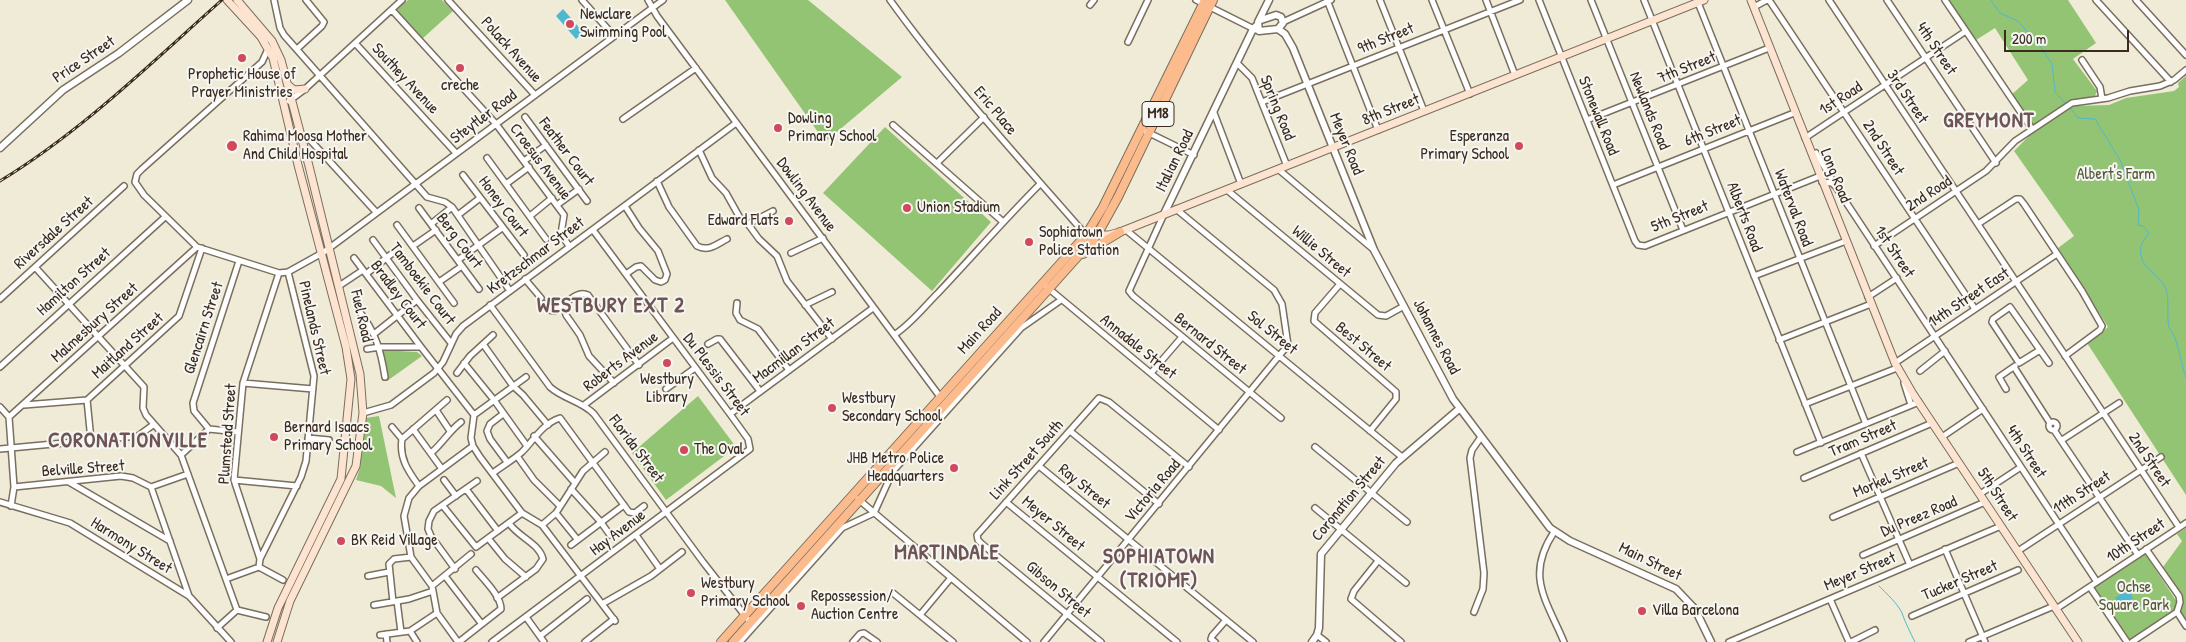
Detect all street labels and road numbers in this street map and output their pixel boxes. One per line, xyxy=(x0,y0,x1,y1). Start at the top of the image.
street label: Polack Avenue xyxy=(477,13,545,87)
street label: 9th Street xyxy=(1355,19,1417,59)
street label: 4th Street xyxy=(1912,19,1960,79)
street label: Price Street xyxy=(49,32,119,88)
street label: Southey Avenue xyxy=(367,40,443,118)
street label: 7th Street xyxy=(1655,48,1719,88)
street label: 3rd Street xyxy=(1882,67,1932,127)
street label: Newlands Road xyxy=(1625,69,1673,153)
street label: Spring Road xyxy=(1255,73,1299,143)
street label: Stonewall Road xyxy=(1573,74,1623,158)
street label: 1st Road xyxy=(1816,78,1866,120)
street label: Eric Place xyxy=(969,83,1021,139)
street label: Steytler Road xyxy=(447,86,521,148)
street label: 8th Street xyxy=(1360,90,1422,130)
road number: M18 xyxy=(1142,102,1174,126)
street label: Meyer Road xyxy=(1325,110,1367,178)
street label: 6th Street xyxy=(1682,111,1744,151)
street label: Feather Court xyxy=(534,114,598,190)
street label: 2nd Street xyxy=(1858,117,1908,179)
street label: Croesus Avenue xyxy=(505,120,575,204)
street label: Italian Road xyxy=(1152,127,1198,195)
street label: Long Road xyxy=(1815,146,1855,206)
street label: Dowling Avenue xyxy=(772,154,840,236)
street label: Waterval Road xyxy=(1770,167,1816,249)
street label: 2nd Road xyxy=(1902,172,1956,216)
street label: Honey Court xyxy=(474,173,532,241)
street label: Alberts Road xyxy=(1722,180,1766,254)
street label: Riversdale Street xyxy=(10,192,98,274)
street label: 5th Street xyxy=(1649,197,1711,237)
street label: Berg Court xyxy=(432,209,486,273)
street label: Kretzschmar Street xyxy=(484,213,588,299)
street label: Willie Street xyxy=(1288,222,1354,282)
street label: 1st Street xyxy=(1870,222,1918,282)
street label: Tamboekie Court xyxy=(385,239,459,329)
street label: Hamilton Street xyxy=(33,244,115,320)
street label: Bradley Court xyxy=(366,257,430,333)
street label: 14th Street East xyxy=(1925,264,2013,332)
street label: Malmesbury Street xyxy=(48,279,142,367)
street label: Glencairn Street xyxy=(180,279,228,377)
street label: Pinelands Street xyxy=(294,279,334,377)
street label: Fuel Road xyxy=(346,288,376,344)
street label: Johannes Road xyxy=(1408,296,1464,378)
street label: Main Road xyxy=(954,304,1006,358)
street label: Sol Street xyxy=(1243,307,1301,359)
street label: Maitland Street xyxy=(88,309,168,383)
street label: Bernard Street xyxy=(1170,309,1250,379)
street label: Annadale Street xyxy=(1096,310,1180,384)
street label: Macmillan Street xyxy=(749,314,839,388)
street label: Best Street xyxy=(1331,318,1395,376)
street label: Roberts Avenue xyxy=(580,328,662,396)
street label: Du Plessis Street xyxy=(679,330,753,420)
street label: Plumstead Street xyxy=(215,383,241,485)
street label: Florida Street xyxy=(604,411,668,487)
street label: Link Street South xyxy=(986,416,1068,504)
street label: Tram Street xyxy=(1826,416,1900,462)
street label: 4th Street xyxy=(2002,422,2050,482)
street label: 2nd Street xyxy=(2124,429,2174,491)
street label: Coronation Street xyxy=(1308,453,1390,545)
street label: Morkel Street xyxy=(1850,453,1932,503)
street label: Victoria Road xyxy=(1121,455,1185,527)
street label: Belville Street xyxy=(41,457,125,481)
street label: Ray Street xyxy=(1054,460,1114,514)
street label: 5th Street xyxy=(1973,465,2021,525)
street label: 11th Street xyxy=(2050,467,2114,519)
street label: Meyer Street xyxy=(1018,492,1088,556)
street label: Du Preez Road xyxy=(1878,492,1960,542)
street label: Hay Avenue xyxy=(586,506,650,560)
street label: Harmony Street xyxy=(87,513,175,579)
street label: 10th Street xyxy=(2103,515,2169,567)
street label: Main Street xyxy=(1615,539,1685,585)
street label: Meyer Street xyxy=(1821,548,1899,596)
street label: Tucker Street xyxy=(1919,556,2001,606)
street label: Gibson Street xyxy=(1022,557,1094,623)

